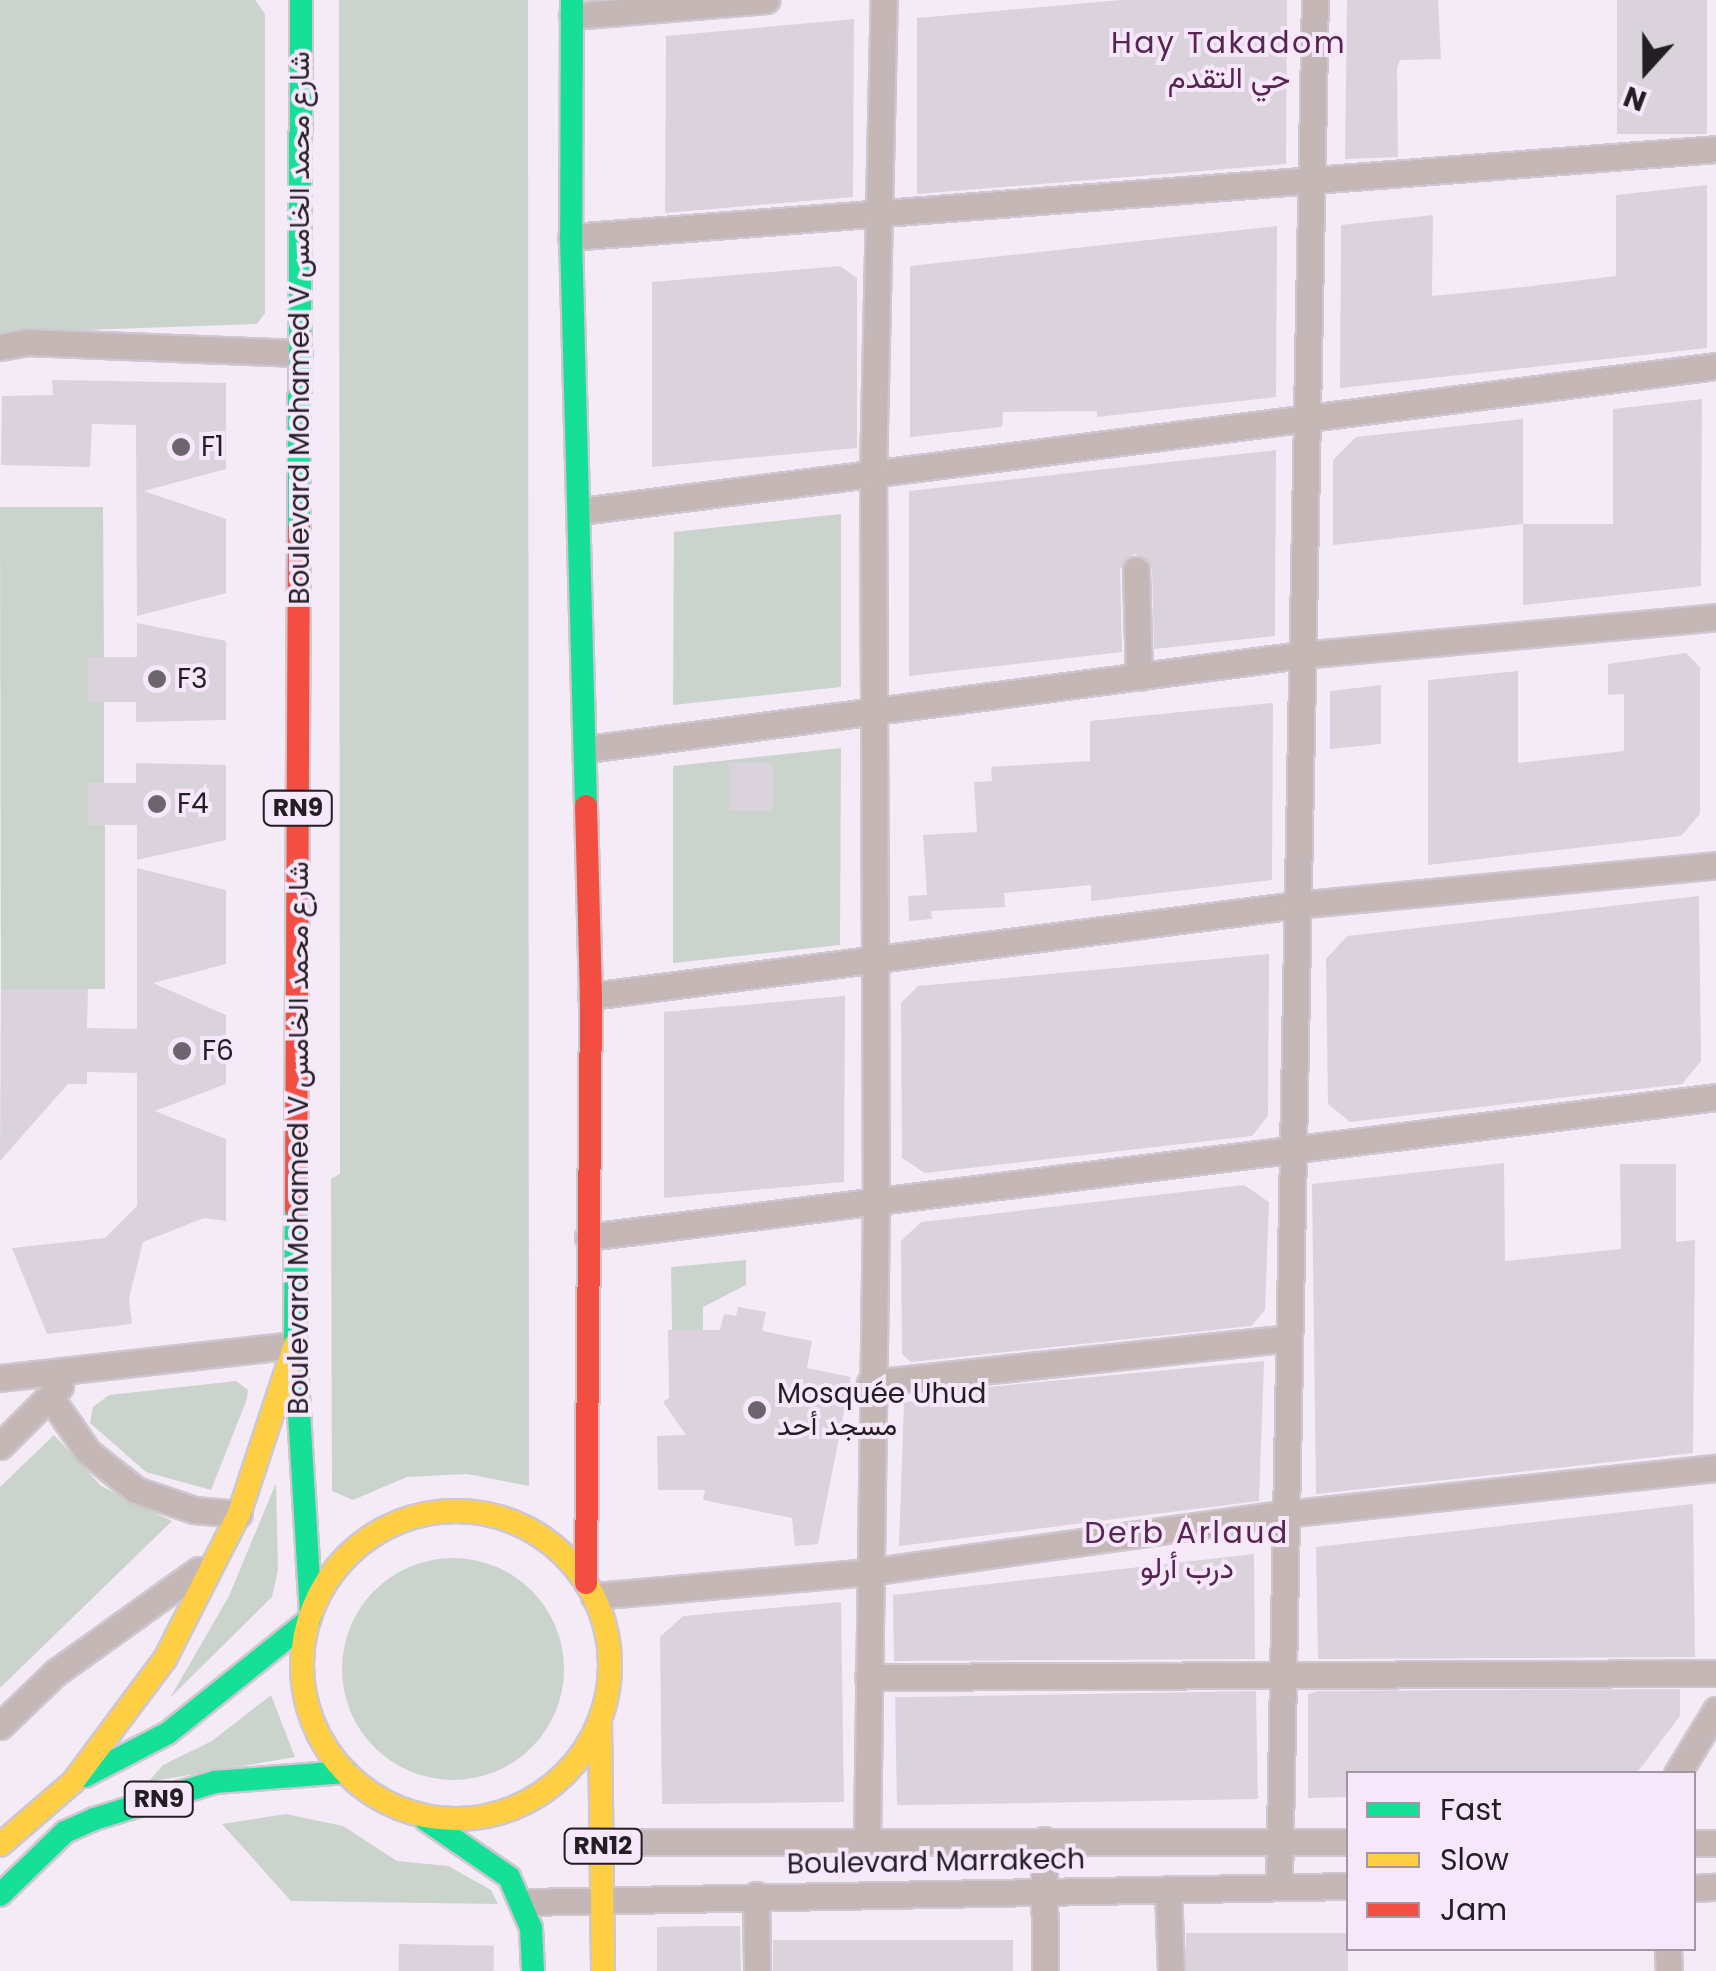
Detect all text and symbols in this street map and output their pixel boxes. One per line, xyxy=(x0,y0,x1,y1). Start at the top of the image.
north arrow xyxy=(1596,20,1696,120)
district label: Hay Takadom حي التقدم xyxy=(1111,25,1347,96)
street label: Boulevard Mohamed V شارع محمد الخامس xyxy=(283,51,317,605)
text: N xyxy=(1618,76,1652,120)
place label: F1 xyxy=(201,430,224,464)
marker: F1 xyxy=(170,436,192,458)
place label: F3 xyxy=(177,662,208,696)
marker: F3 xyxy=(146,668,168,690)
place label: F4 xyxy=(177,787,209,821)
road number: RN9 xyxy=(260,788,336,828)
marker: F4 xyxy=(146,793,168,815)
street label: Boulevard Mohamed V شارع محمد الخامس xyxy=(282,861,316,1415)
place label: F6 xyxy=(202,1034,234,1068)
marker: F6 xyxy=(171,1040,193,1062)
place label: Mosquée Uhud مسجد أحد xyxy=(777,1377,986,1443)
marker: Mosquée Uhud مسجد أحد xyxy=(746,1399,768,1421)
district label: Derb Arlaud درب أرلو xyxy=(1084,1515,1290,1586)
legend xyxy=(1346,1771,1696,1951)
road number: RN9 xyxy=(122,1779,196,1819)
text: Fast xyxy=(1440,1788,1502,1831)
road number: RN12 xyxy=(563,1826,643,1866)
text: Slow xyxy=(1440,1838,1509,1881)
street label: Boulevard Marrakech xyxy=(787,1843,1085,1881)
text: Jam xyxy=(1440,1888,1507,1931)

